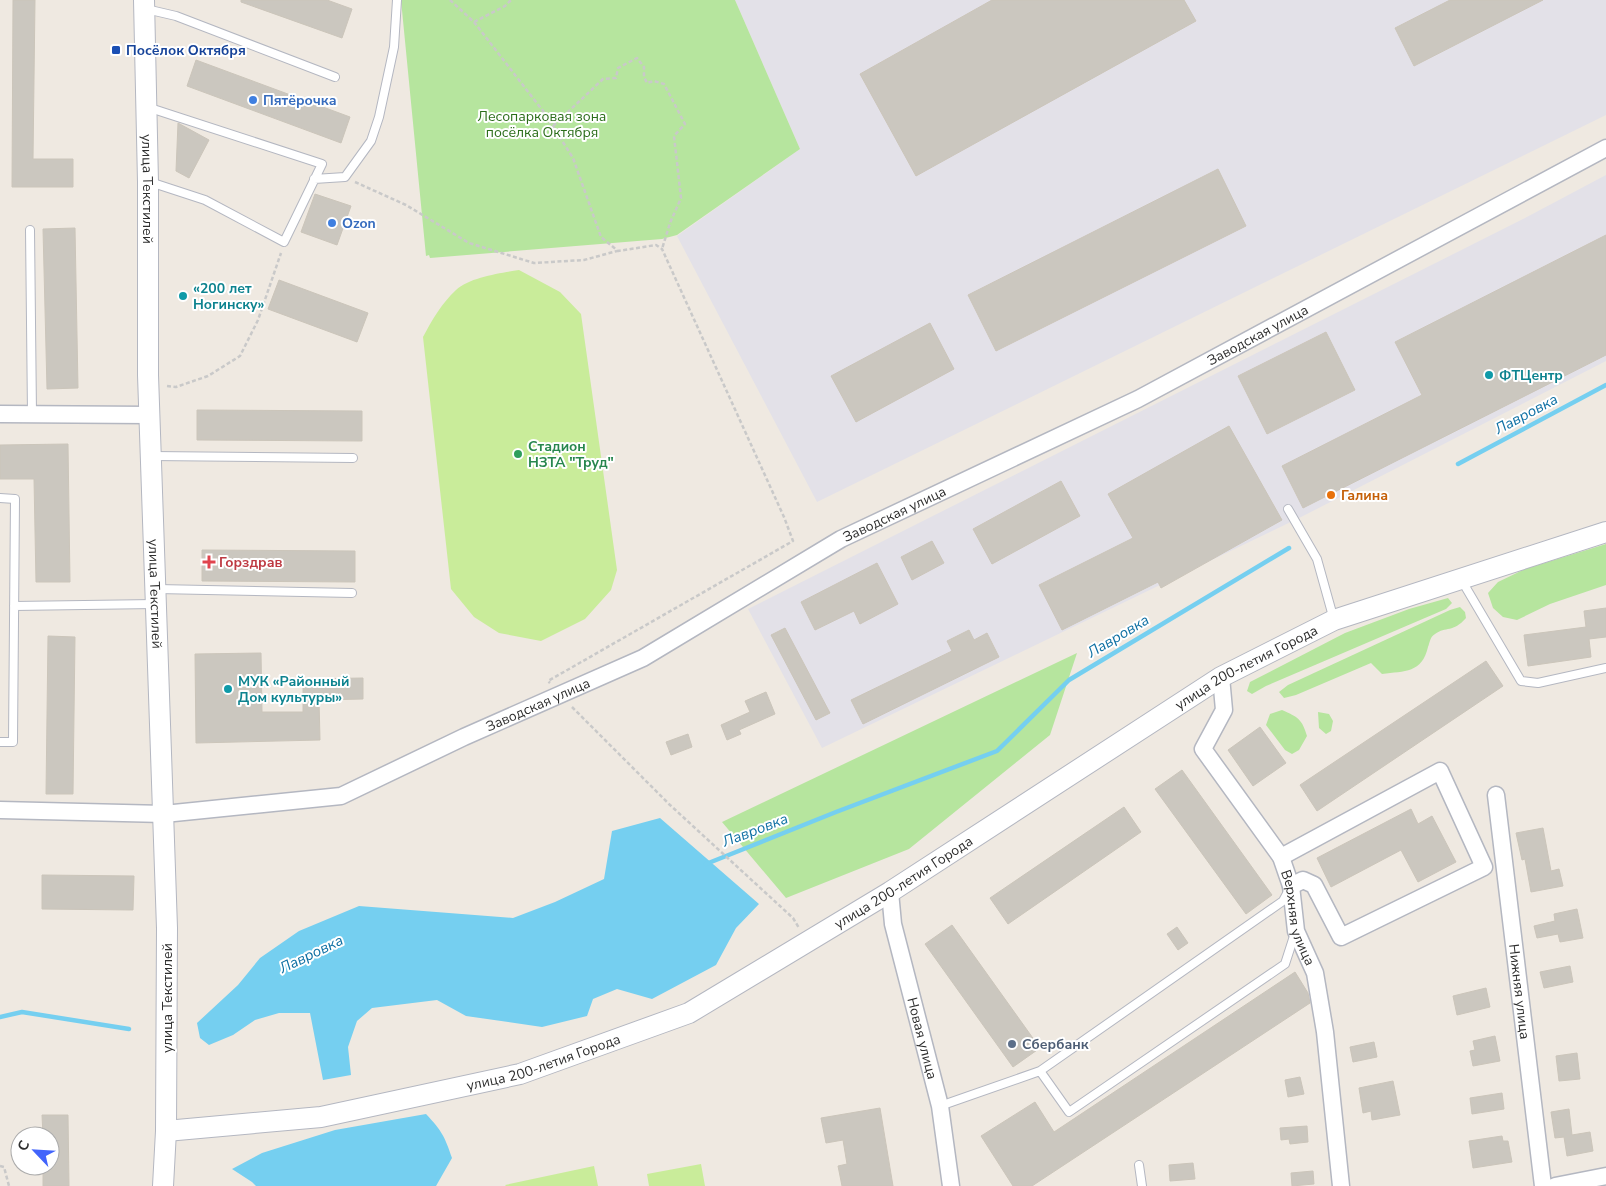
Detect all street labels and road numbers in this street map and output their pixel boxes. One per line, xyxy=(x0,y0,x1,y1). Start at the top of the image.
street label: улица Текстилей xyxy=(137,134,158,244)
street label: Заводская улица xyxy=(1204,300,1311,370)
street label: Заводская улица xyxy=(840,481,949,546)
street label: улица Текстилей xyxy=(144,539,167,649)
street label: улица 200-летия Города xyxy=(1171,620,1321,714)
street label: Заводская улица xyxy=(483,673,593,736)
street label: улица 200-летия Города xyxy=(830,831,976,933)
street label: Верхняя улица xyxy=(1277,867,1320,968)
street label: улица Текстилей xyxy=(158,943,177,1053)
street label: Нижняя улица xyxy=(1504,943,1535,1040)
street label: Новая улица xyxy=(903,995,942,1081)
street label: улица 200-летия Города xyxy=(465,1029,623,1095)

